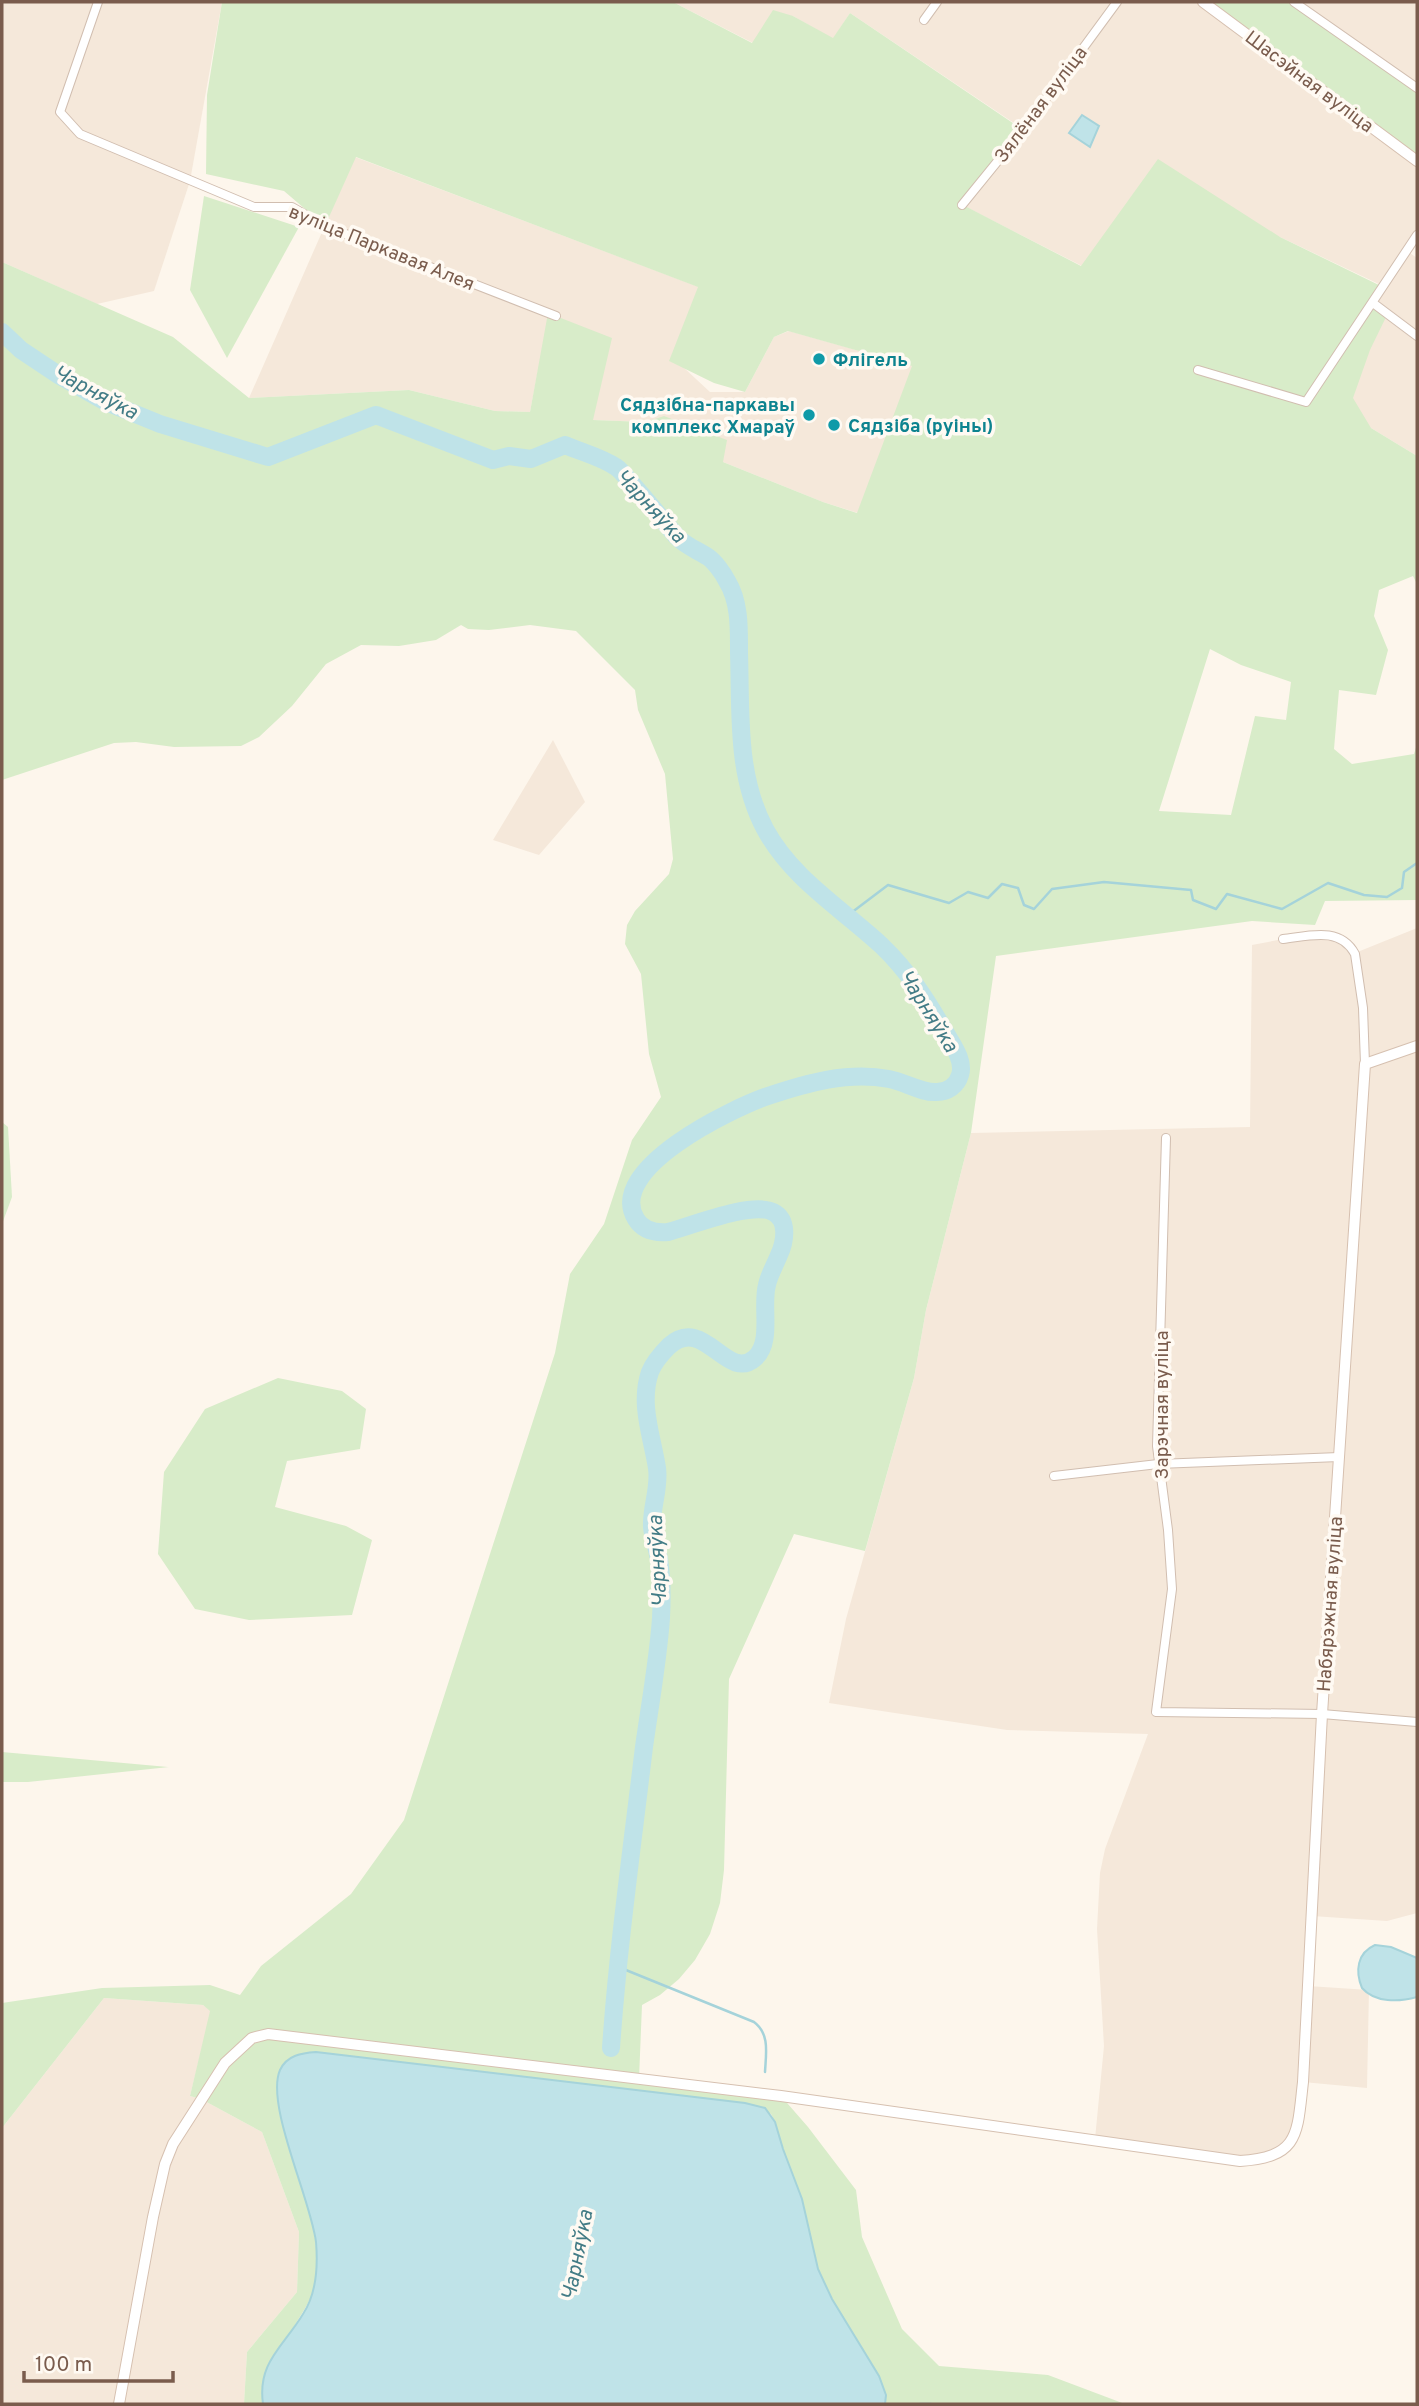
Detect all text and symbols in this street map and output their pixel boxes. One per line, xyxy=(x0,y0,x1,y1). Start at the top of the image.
street label: Шасэйная вуліца xyxy=(1240,26,1378,139)
street label: Зялёная вуліца xyxy=(990,42,1093,168)
street label: вуліца Паркавая Алея xyxy=(285,201,478,297)
place label: Флігель xyxy=(833,349,908,373)
marker: Флігель xyxy=(811,351,827,367)
water label: Чарняўка xyxy=(48,360,142,427)
place label: Сядзібна-паркавы комплекс Хмараў xyxy=(620,394,795,440)
marker: Сядзібна-паркавы комплекс Хмараў xyxy=(801,407,817,423)
place label: Сядзіба (руіны) xyxy=(848,415,993,439)
marker: Сядзіба (руіны) xyxy=(826,417,842,433)
water label: Чарняўка xyxy=(609,464,691,550)
water label: Чарняўка xyxy=(892,966,964,1058)
street label: Зарэчная вуліца xyxy=(1151,1331,1175,1479)
water label: Чарняўка xyxy=(643,1514,674,1607)
street label: Набярэжная вуліца xyxy=(1313,1516,1349,1693)
water label: Чарняўка xyxy=(556,2208,601,2303)
scale bar xyxy=(24,2340,173,2384)
text: 100 m xyxy=(35,2352,92,2379)

